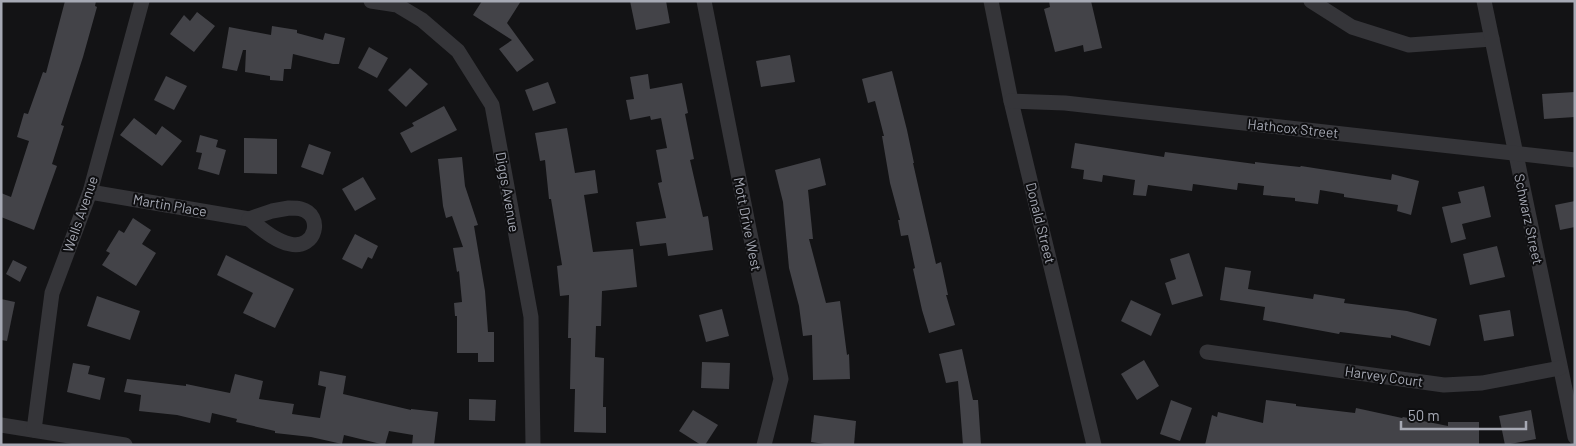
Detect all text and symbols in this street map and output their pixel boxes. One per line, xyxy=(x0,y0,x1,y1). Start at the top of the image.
street label: Hathcox Street xyxy=(1247,115,1339,141)
street label: Diggs Avenue xyxy=(493,151,523,233)
street label: Schwarz Street xyxy=(1511,172,1547,266)
street label: Wells Avenue xyxy=(59,174,101,254)
street label: Mott Drive West xyxy=(731,176,765,272)
street label: Donald Street xyxy=(1023,181,1059,265)
street label: Martin Place xyxy=(132,190,208,220)
street label: Harvey Court xyxy=(1344,362,1424,390)
scale bar xyxy=(1401,398,1526,430)
text: 50 m xyxy=(1408,406,1440,424)

